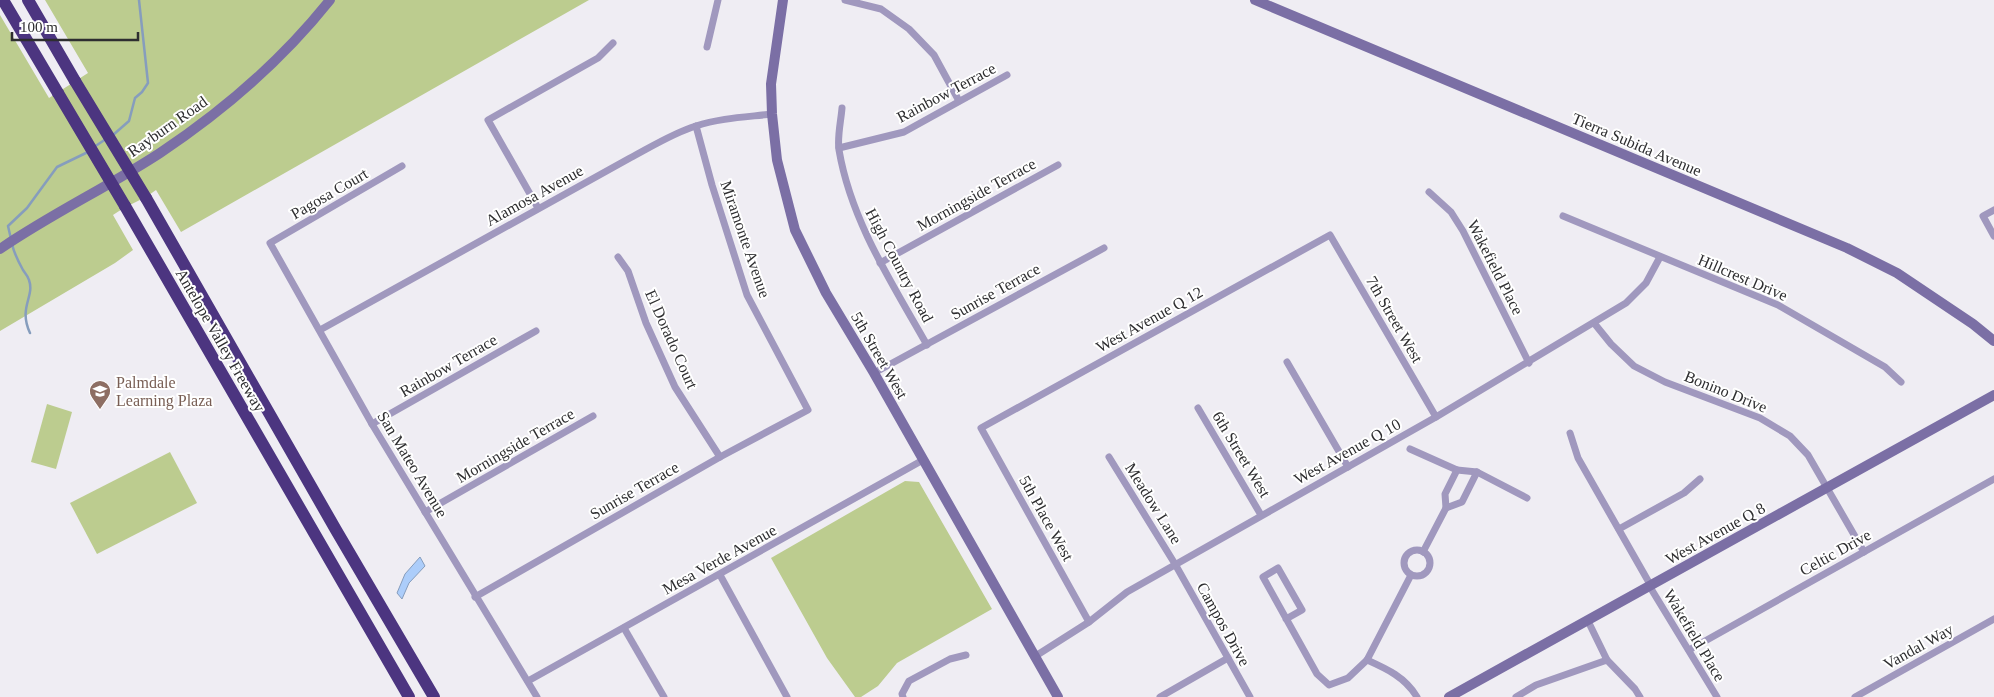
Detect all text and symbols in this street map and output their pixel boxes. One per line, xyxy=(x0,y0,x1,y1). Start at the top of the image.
scale bar xyxy=(12,10,139,42)
text: 100 m xyxy=(20,19,58,35)
street label: Rainbow Terrace xyxy=(894,59,998,126)
street label: Rayburn Road xyxy=(124,93,211,161)
street label: Tierra Subida Avenue xyxy=(1570,110,1704,179)
street label: Morningside Terrace xyxy=(914,155,1039,235)
street label: Alamosa Avenue xyxy=(483,162,586,229)
street label: Pagosa Court xyxy=(288,164,372,223)
street label: Miramonte Avenue xyxy=(718,178,774,300)
street label: High Country Road xyxy=(862,206,937,325)
street label: Wakefield Place xyxy=(1464,217,1527,317)
street label: Hillcrest Drive xyxy=(1696,251,1790,304)
street label: Sunrise Terrace xyxy=(948,260,1043,323)
street label: Antelope Valley Freeway xyxy=(172,266,269,415)
street label: 7th Street West xyxy=(1363,273,1426,366)
street label: West Avenue Q 12 xyxy=(1093,283,1205,356)
street label: El Dorado Court xyxy=(642,287,701,392)
street label: 5th Street West xyxy=(848,309,911,402)
street label: Rainbow Terrace xyxy=(397,331,500,400)
street label: Bonino Drive xyxy=(1682,367,1770,416)
place label: Palmdale Learning Plaza xyxy=(116,374,212,410)
school or university icon: Palmdale Learning Plaza xyxy=(88,379,112,410)
street label: Morningside Terrace xyxy=(453,405,578,487)
street label: San Mateo Avenue xyxy=(374,408,451,520)
street label: 6th Street West xyxy=(1209,408,1274,501)
street label: West Avenue Q 10 xyxy=(1291,415,1403,488)
street label: Sunrise Terrace xyxy=(587,458,682,523)
street label: Meadow Lane xyxy=(1122,460,1185,547)
street label: 5th Place West xyxy=(1016,473,1077,564)
street label: West Avenue Q 8 xyxy=(1663,499,1768,568)
street label: Mesa Verde Avenue xyxy=(659,521,779,598)
street label: Celtic Drive xyxy=(1797,526,1874,579)
street label: Campos Drive xyxy=(1193,580,1254,669)
street label: Wakefield Place xyxy=(1661,586,1729,684)
street label: Vandal Way xyxy=(1880,620,1957,673)

